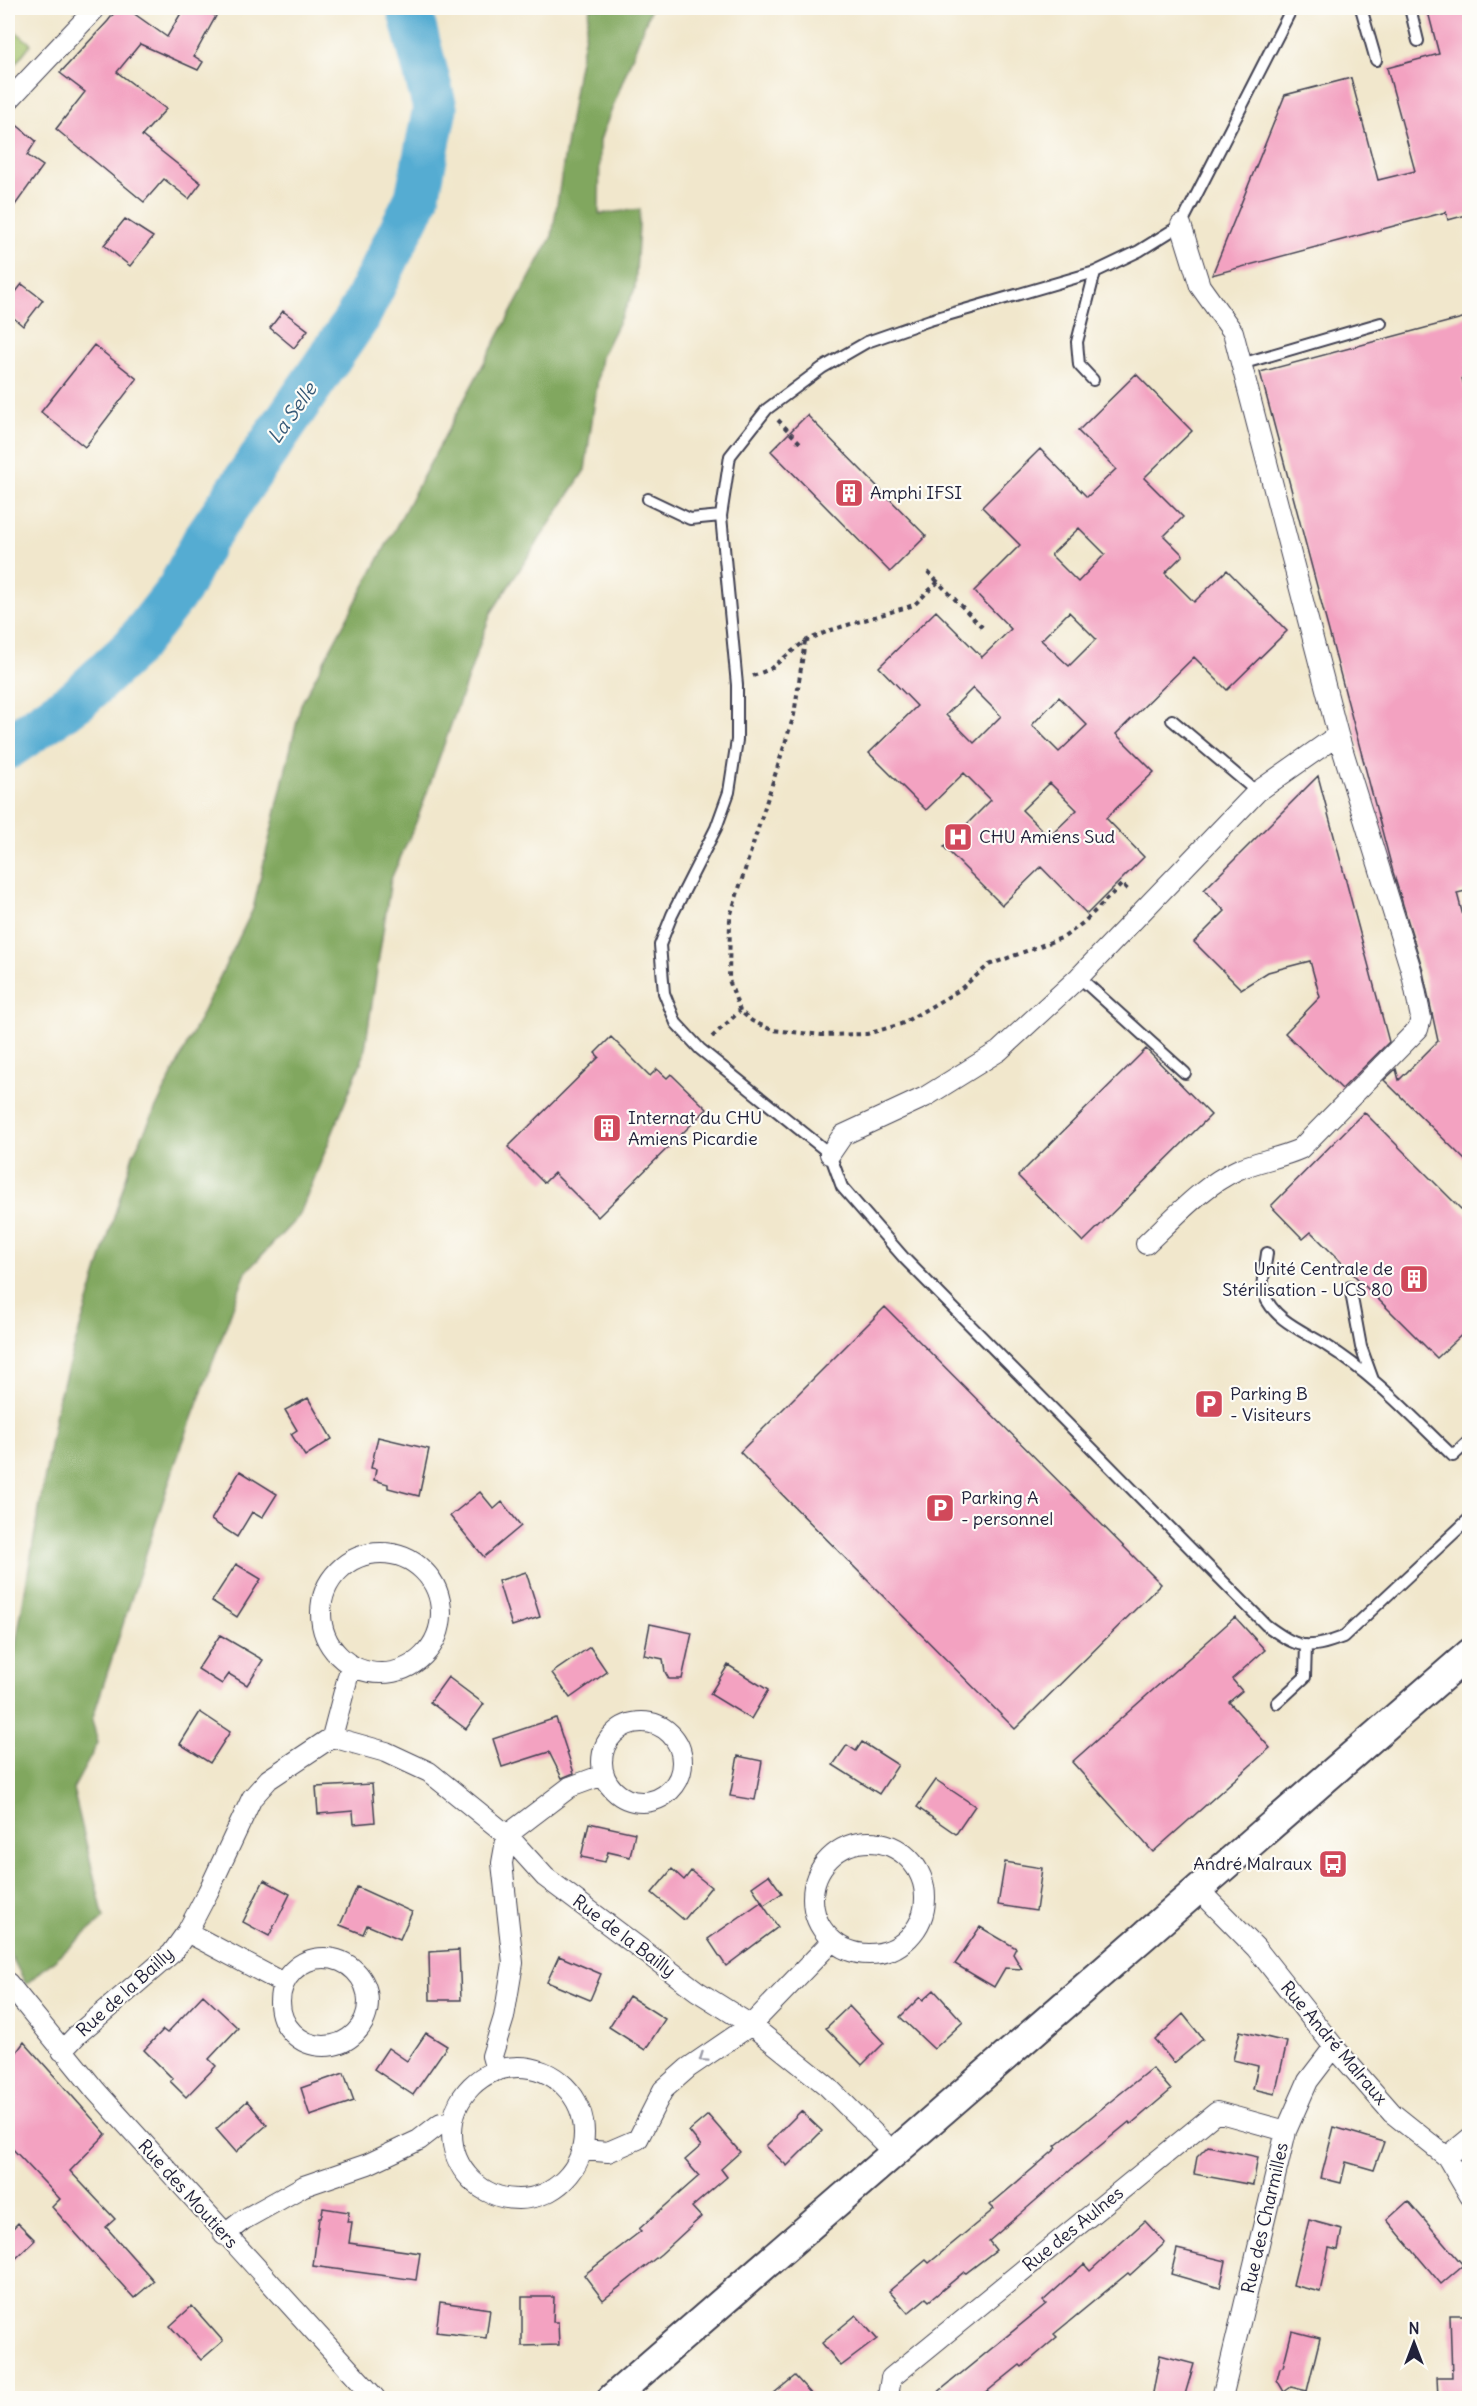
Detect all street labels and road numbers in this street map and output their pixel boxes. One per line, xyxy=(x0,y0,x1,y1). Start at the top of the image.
street label: Rue de la Bailly xyxy=(568,1889,680,1982)
street label: Rue de la Bailly xyxy=(71,1942,178,2041)
street label: Rue André Malraux xyxy=(1276,1976,1393,2109)
street label: Rue des Moutiers xyxy=(133,2134,243,2253)
street label: Rue des Charmilles xyxy=(1236,2140,1293,2296)
street label: Rue des Aulnes xyxy=(1018,2181,1128,2276)

